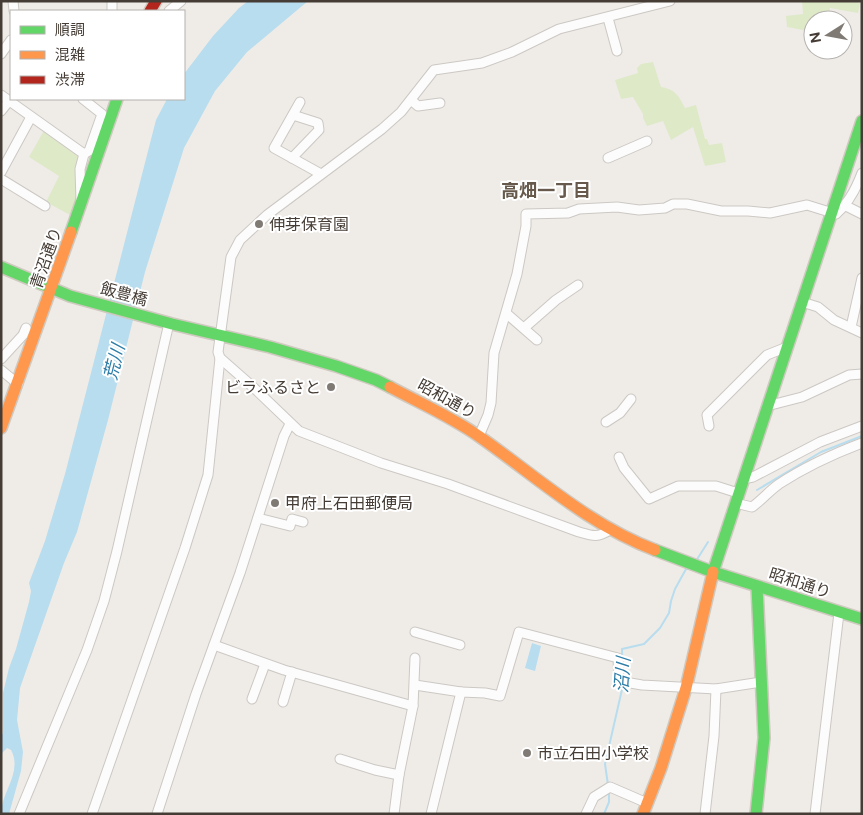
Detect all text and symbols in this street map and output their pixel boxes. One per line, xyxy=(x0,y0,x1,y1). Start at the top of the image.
legend xyxy=(10,10,185,100)
north arrow xyxy=(803,10,853,60)
text: 順調 xyxy=(55,21,85,38)
text: N xyxy=(806,31,824,44)
text: 混雑 xyxy=(55,46,85,63)
text: 渋滞 xyxy=(55,71,85,88)
district label: 高畑一丁目 xyxy=(501,180,591,201)
place label: 伸芽保育園 xyxy=(269,215,349,234)
marker: 伸芽保育園 xyxy=(253,218,265,230)
street label: 青沼通り xyxy=(27,225,65,291)
street label: 飯豊橋 xyxy=(98,279,150,309)
water label: 荒川 xyxy=(99,340,129,382)
street label: 昭和通り xyxy=(414,375,480,423)
place label: ビラふるさと xyxy=(225,378,321,397)
marker: ビラふるさと xyxy=(325,381,337,393)
place label: 甲府上石田郵便局 xyxy=(285,494,413,513)
marker: 甲府上石田郵便局 xyxy=(269,497,281,509)
street label: 昭和通り xyxy=(767,564,833,602)
water label: 沼川 xyxy=(610,654,634,694)
place label: 市立石田小学校 xyxy=(537,744,649,763)
marker: 市立石田小学校 xyxy=(521,747,533,759)

